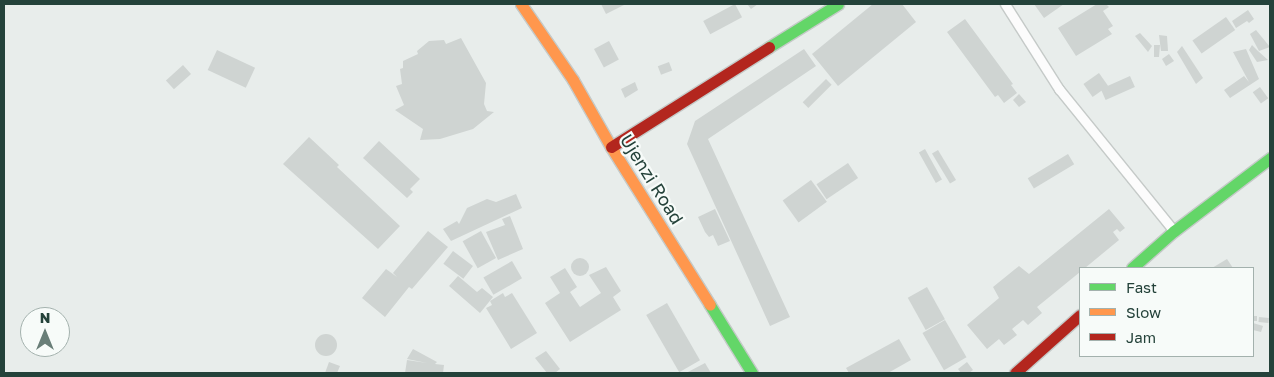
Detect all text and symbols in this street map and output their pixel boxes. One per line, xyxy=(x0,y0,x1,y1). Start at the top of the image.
street label: Ujenzi Road xyxy=(616,130,688,228)
legend xyxy=(1079,267,1254,357)
text: Fast xyxy=(1126,278,1157,296)
text: Slow xyxy=(1126,303,1161,321)
north arrow xyxy=(20,307,70,357)
text: N xyxy=(40,309,50,326)
text: Jam xyxy=(1126,328,1156,346)

